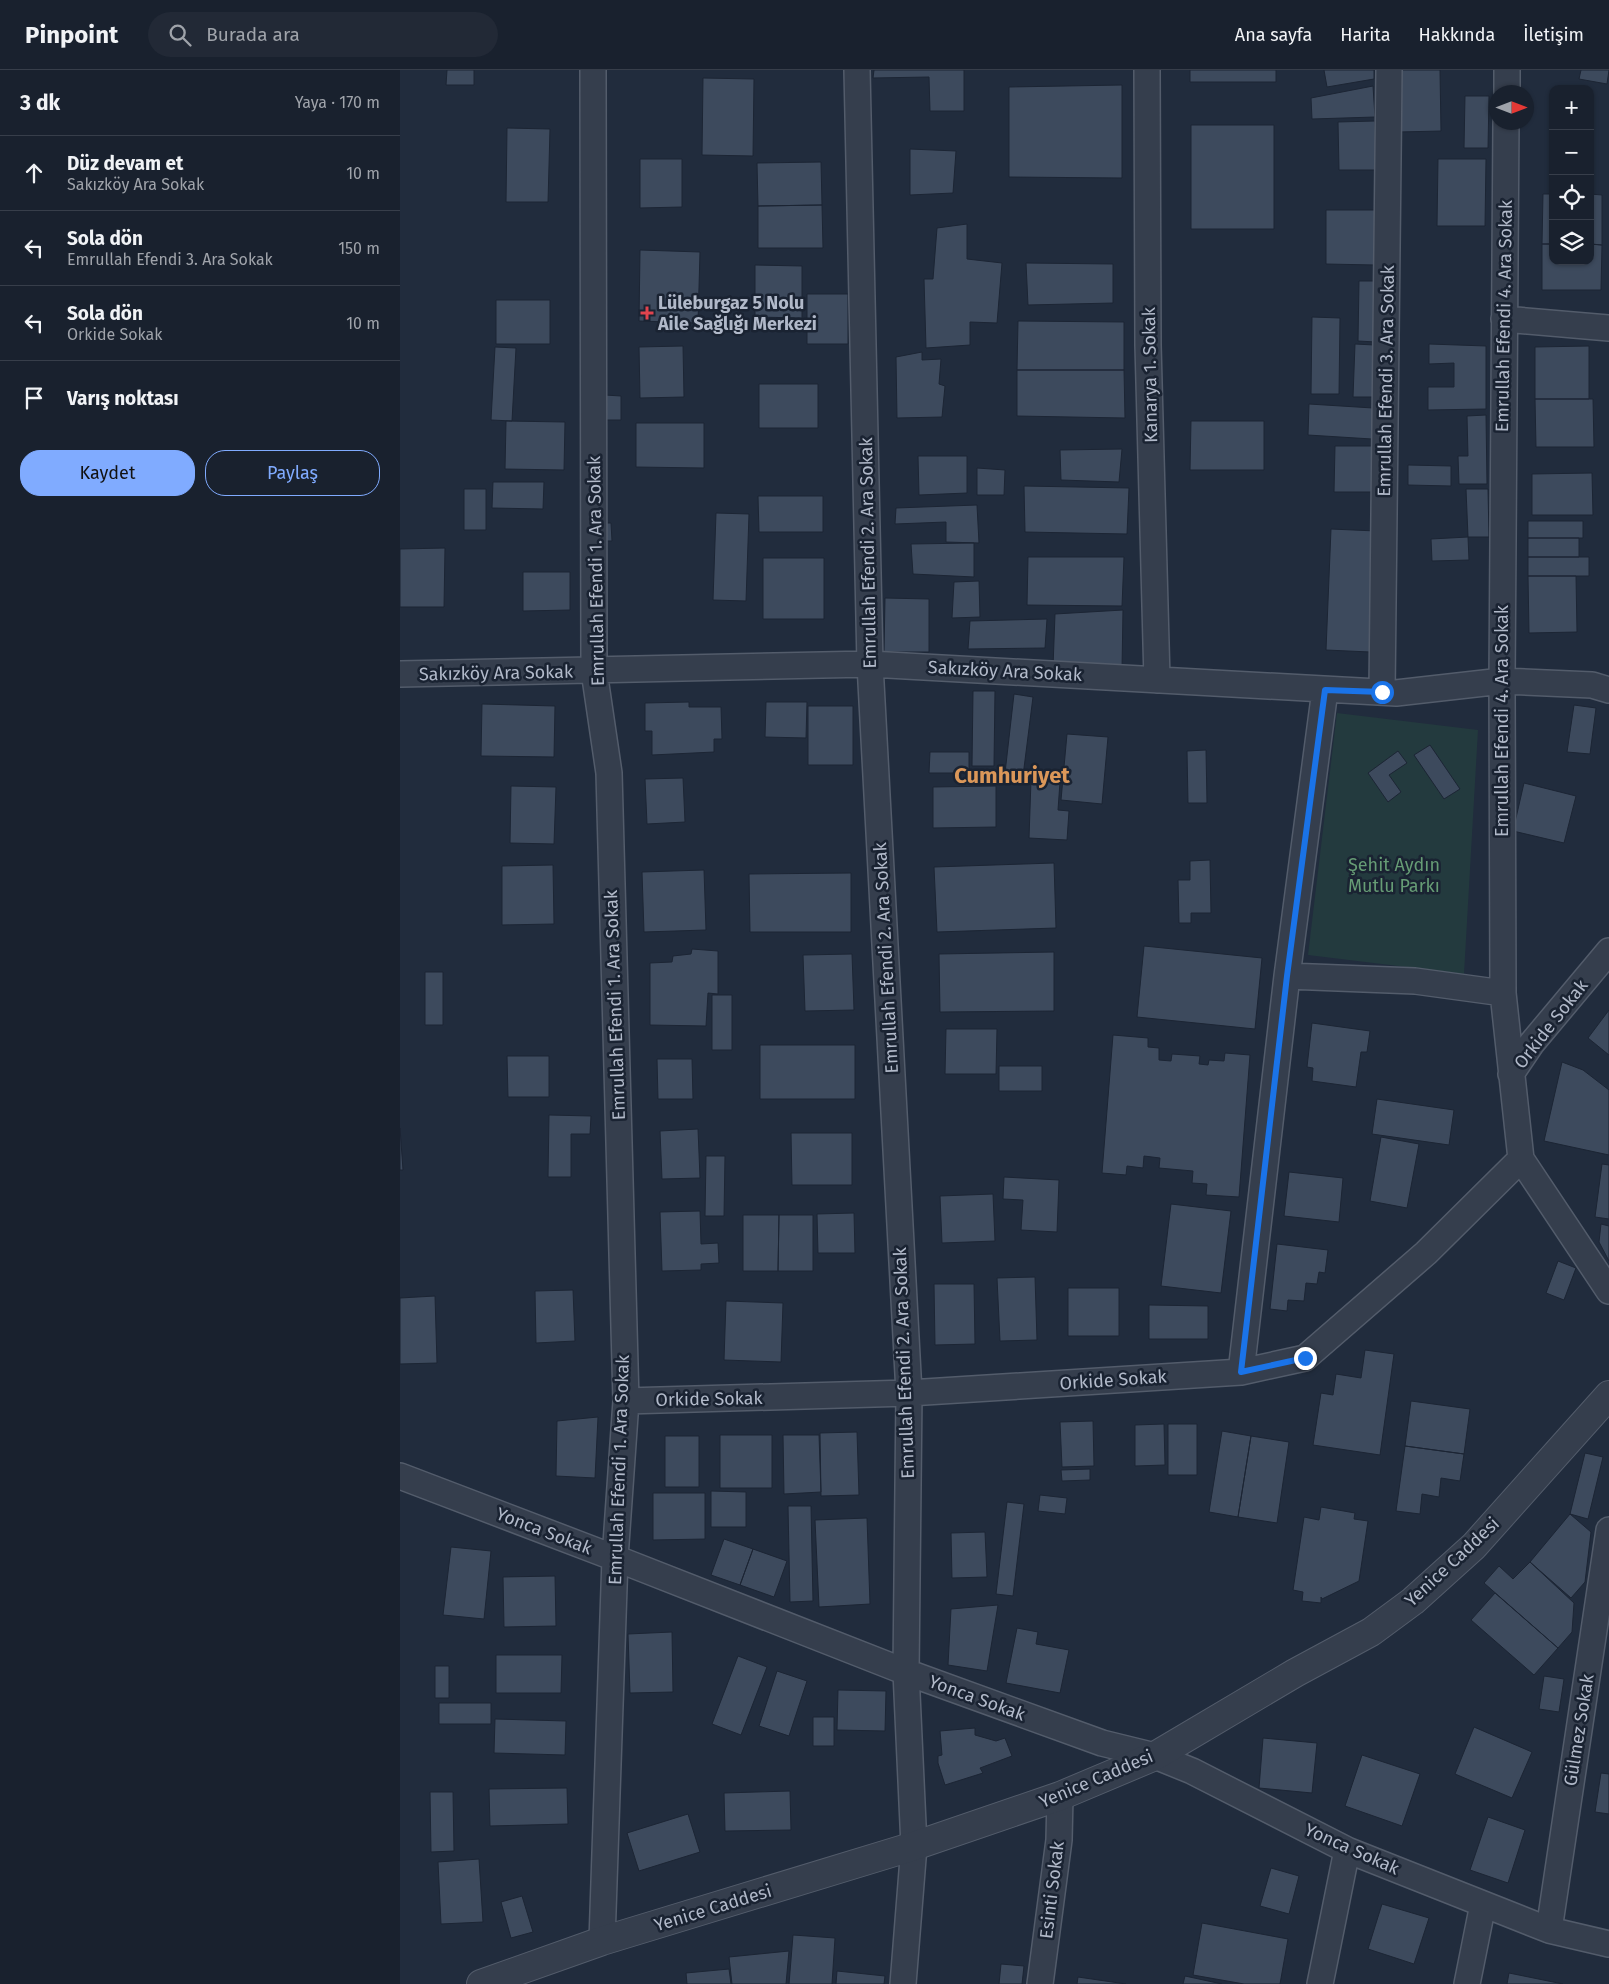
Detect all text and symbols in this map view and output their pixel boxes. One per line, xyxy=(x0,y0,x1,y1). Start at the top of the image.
search box xyxy=(148,12,498,57)
text: Pinpoint xyxy=(25,21,118,49)
icon: search xyxy=(166,21,194,49)
text: Burada ara xyxy=(206,23,300,46)
text: Ana sayfa xyxy=(1235,24,1312,46)
text: Harita xyxy=(1340,24,1391,46)
text: Hakkında xyxy=(1419,24,1495,46)
text: İletişim xyxy=(1523,24,1584,46)
north arrow xyxy=(1489,85,1534,130)
map controls xyxy=(1549,85,1594,265)
button: + xyxy=(1549,85,1594,130)
text: 3 dk xyxy=(20,90,60,116)
text: Yaya · 170 m xyxy=(295,93,380,112)
button: − xyxy=(1549,130,1594,175)
text: Düz devam et xyxy=(67,152,183,175)
icon: ahead xyxy=(20,159,48,187)
text: 10 m xyxy=(346,164,380,183)
text: Sakızköy Ara Sokak xyxy=(67,175,204,194)
button: locate xyxy=(1549,175,1594,220)
street label: Emrullah Efendi 4. Ara Sokak xyxy=(1491,199,1517,432)
button: layers xyxy=(1549,220,1594,265)
text: Sola dön xyxy=(67,227,143,250)
icon: left xyxy=(20,234,48,262)
text: 150 m xyxy=(338,239,380,258)
text: Emrullah Efendi 3. Ara Sokak xyxy=(67,250,273,269)
street label: Emrullah Efendi 3. Ara Sokak xyxy=(1373,264,1399,497)
place label: Lüleburgaz 5 Nolu Aile Sağlığı Merkezi xyxy=(657,292,817,335)
text: Sola dön xyxy=(67,302,143,325)
marker: Lüleburgaz 5 Nolu Aile Sağlığı Merkezi xyxy=(640,306,654,320)
street label: Kanarya 1. Sokak xyxy=(1138,306,1162,443)
icon: left xyxy=(20,309,48,337)
text: 10 m xyxy=(346,314,380,333)
text: Orkide Sokak xyxy=(67,325,162,344)
icon: arrive xyxy=(20,384,48,412)
text: Varış noktası xyxy=(67,387,179,410)
street label: Emrullah Efendi 2. Ara Sokak xyxy=(855,436,881,669)
button: Kaydet xyxy=(20,450,195,496)
button: Paylaş xyxy=(205,450,380,496)
street label: Emrullah Efendi 1. Ara Sokak xyxy=(583,455,609,686)
street label: Emrullah Efendi 4. Ara Sokak xyxy=(1491,604,1513,837)
street label: Sakızköy Ara Sokak xyxy=(927,656,1083,686)
street label: Sakızköy Ara Sokak xyxy=(419,661,574,685)
route start xyxy=(1371,681,1394,704)
district label: Cumhuriyet xyxy=(954,762,1070,789)
street label: Emrullah Efendi 2. Ara Sokak xyxy=(869,841,903,1074)
park label: Şehit Aydın Mutlu Parkı xyxy=(1348,854,1440,897)
street label: Emrullah Efendi 1. Ara Sokak xyxy=(600,889,630,1120)
street label: Orkide Sokak xyxy=(1509,974,1593,1073)
street label: Emrullah Efendi 2. Ara Sokak xyxy=(889,1246,919,1479)
route end xyxy=(1294,1347,1317,1370)
street label: Emrullah Efendi 1. Ara Sokak xyxy=(604,1354,634,1585)
street label: Orkide Sokak xyxy=(1059,1365,1168,1395)
street label: Orkide Sokak xyxy=(655,1387,764,1411)
street label: Yonca Sokak xyxy=(493,1503,596,1560)
street label: Yenice Caddesi xyxy=(1400,1512,1504,1612)
street label: Yonca Sokak xyxy=(926,1670,1029,1726)
street label: Gülmez Sokak xyxy=(1559,1672,1599,1788)
street label: Yenice Caddesi xyxy=(1036,1745,1156,1813)
street label: Yonca Sokak xyxy=(1301,1818,1403,1880)
street label: Esinti Sokak xyxy=(1035,1839,1069,1940)
street label: Yenice Caddesi xyxy=(652,1880,774,1936)

